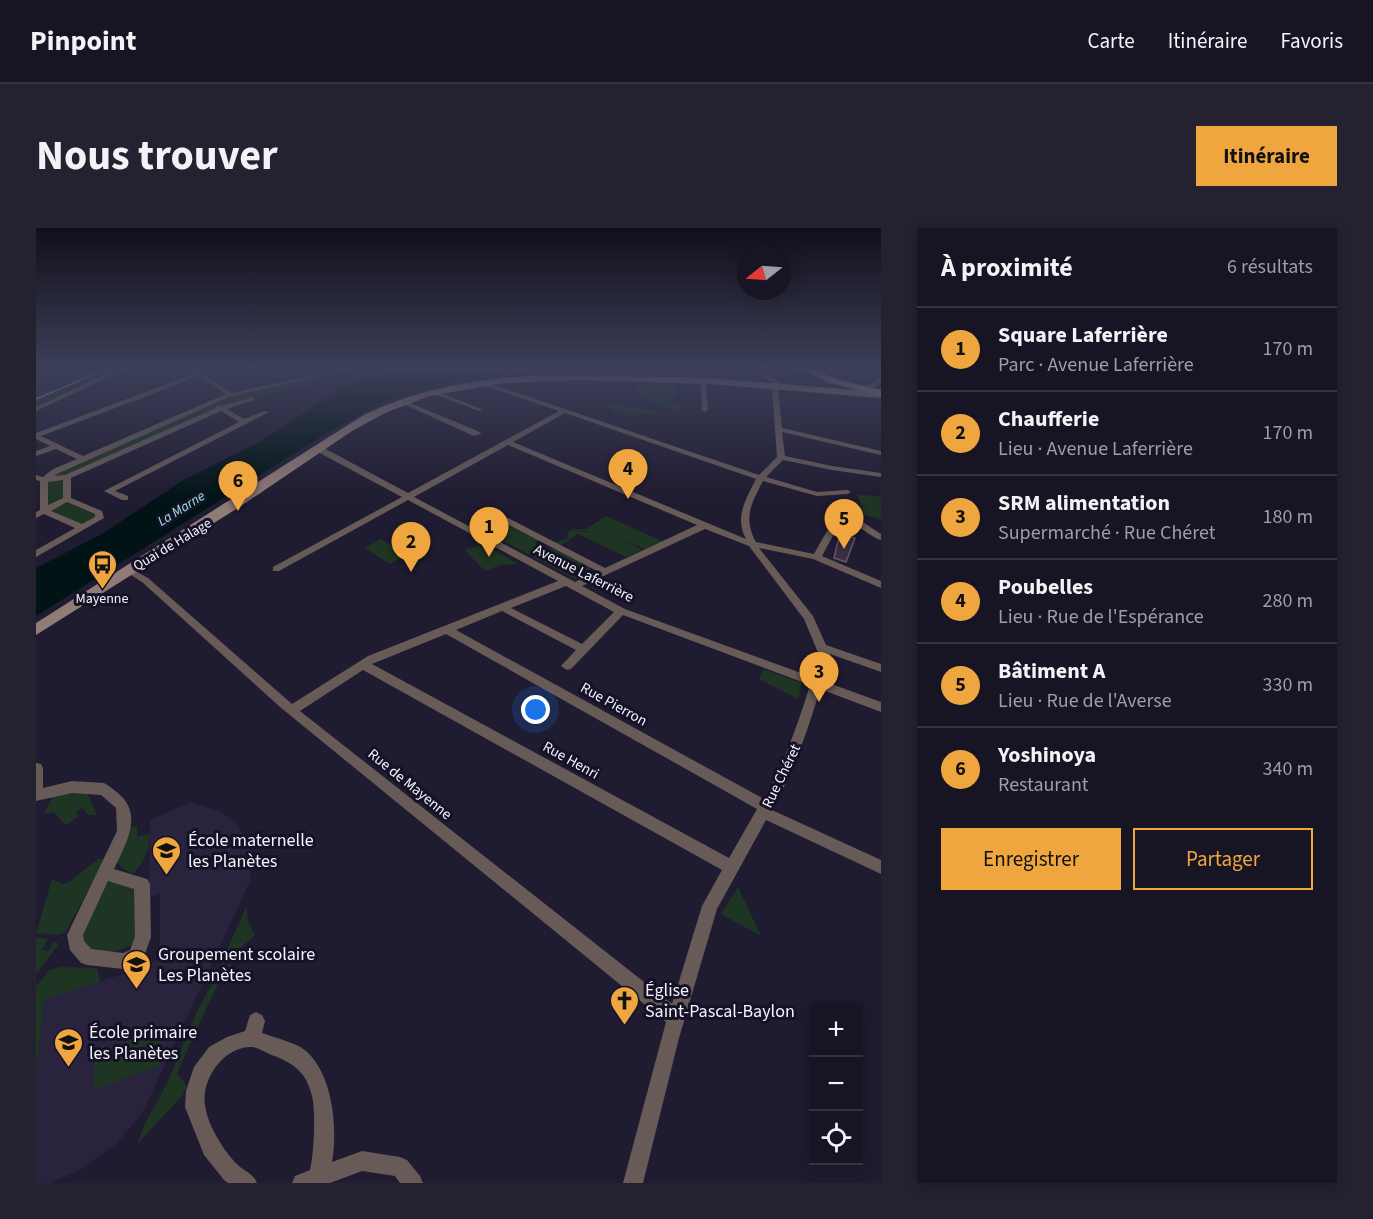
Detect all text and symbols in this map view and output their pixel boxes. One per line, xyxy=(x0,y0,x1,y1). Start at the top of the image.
text: Pinpoint xyxy=(30,21,137,61)
text: Carte xyxy=(1088,26,1135,56)
text: Itinéraire xyxy=(1168,26,1247,56)
text: Favoris xyxy=(1280,26,1343,56)
text: Nous trouver xyxy=(36,126,278,186)
button: Itinéraire xyxy=(1196,126,1337,186)
north arrow xyxy=(737,246,791,300)
text: À proximité xyxy=(941,249,1073,286)
text: 6 résultats xyxy=(1227,253,1313,281)
text: Square Laferrière xyxy=(998,319,1168,351)
text: 1 xyxy=(955,335,966,363)
text: 170 m xyxy=(1263,335,1313,363)
text: Parc · Avenue Laferrière xyxy=(998,351,1194,379)
text: Chaufferie xyxy=(998,403,1099,435)
text: 2 xyxy=(955,419,966,447)
text: 170 m xyxy=(1263,419,1313,447)
text: Lieu · Avenue Laferrière xyxy=(998,435,1193,463)
pin: 4 xyxy=(608,450,648,499)
pin: 6 xyxy=(218,462,258,511)
water label: La Marne xyxy=(154,486,209,531)
text: SRM alimentation xyxy=(998,487,1170,519)
pin: 5 xyxy=(824,500,864,549)
text: 3 xyxy=(955,503,966,531)
text: 180 m xyxy=(1263,503,1313,531)
pin: 1 xyxy=(470,508,508,557)
street label: Quai de Halage xyxy=(129,514,216,576)
text: Supermarché · Rue Chéret xyxy=(998,519,1215,547)
pin: 2 xyxy=(392,522,430,572)
street label: Avenue Laferrière xyxy=(530,539,637,608)
bus stop icon: Mayenne xyxy=(86,548,118,590)
text: Poubelles xyxy=(998,571,1093,603)
text: 4 xyxy=(955,587,966,615)
text: 280 m xyxy=(1263,587,1313,615)
place label: Mayenne xyxy=(76,589,129,609)
text: Lieu · Rue de l'Espérance xyxy=(998,603,1204,631)
pin: 3 xyxy=(800,652,838,702)
text: Bâtiment A xyxy=(998,655,1105,687)
text: 5 xyxy=(955,671,966,699)
text: 330 m xyxy=(1263,671,1313,699)
street label: Rue Pierron xyxy=(577,677,651,731)
text: Lieu · Rue de l'Averse xyxy=(998,687,1172,715)
your location xyxy=(521,695,550,724)
street label: Rue Henri xyxy=(539,736,603,785)
text: Yoshinoya xyxy=(998,739,1096,771)
street label: Rue Chéret xyxy=(757,741,806,812)
street label: Rue de Mayenne xyxy=(363,744,456,825)
text: 6 xyxy=(955,755,966,783)
text: 340 m xyxy=(1263,755,1313,783)
text: Restaurant xyxy=(998,771,1089,799)
place label: École maternelle les Planètes xyxy=(188,828,314,874)
button: Enregistrer xyxy=(941,828,1121,890)
button: Partager xyxy=(1133,828,1313,890)
school or university icon: École maternelle les Planètes xyxy=(151,834,183,876)
place label: Groupement scolaire Les Planètes xyxy=(158,942,315,988)
school or university icon: Groupement scolaire Les Planètes xyxy=(121,948,153,990)
place label: Église Saint-Pascal-Baylon xyxy=(645,978,795,1024)
church icon: Église Saint-Pascal-Baylon xyxy=(608,984,640,1026)
map controls xyxy=(809,1003,863,1165)
button: + xyxy=(809,1003,863,1057)
place label: École primaire les Planètes xyxy=(89,1020,197,1066)
school or university icon: École primaire les Planètes xyxy=(52,1026,84,1068)
button: − xyxy=(809,1057,863,1111)
button: locate xyxy=(809,1111,863,1165)

